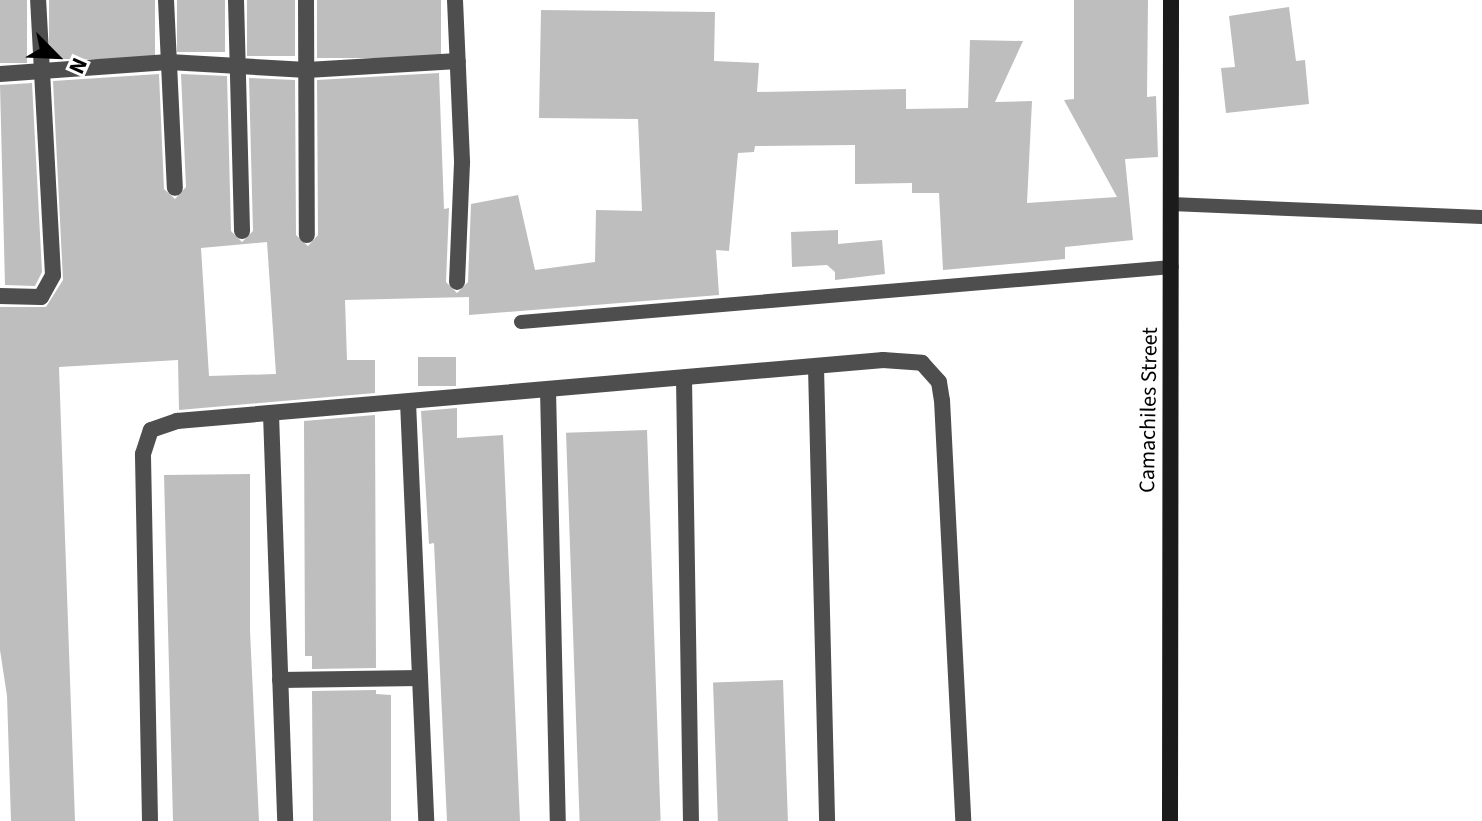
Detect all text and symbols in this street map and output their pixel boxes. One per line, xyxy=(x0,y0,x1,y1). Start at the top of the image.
north arrow xyxy=(16,16,96,96)
text: N xyxy=(60,53,96,79)
street label: Camachiles Street xyxy=(1134,327,1164,493)

